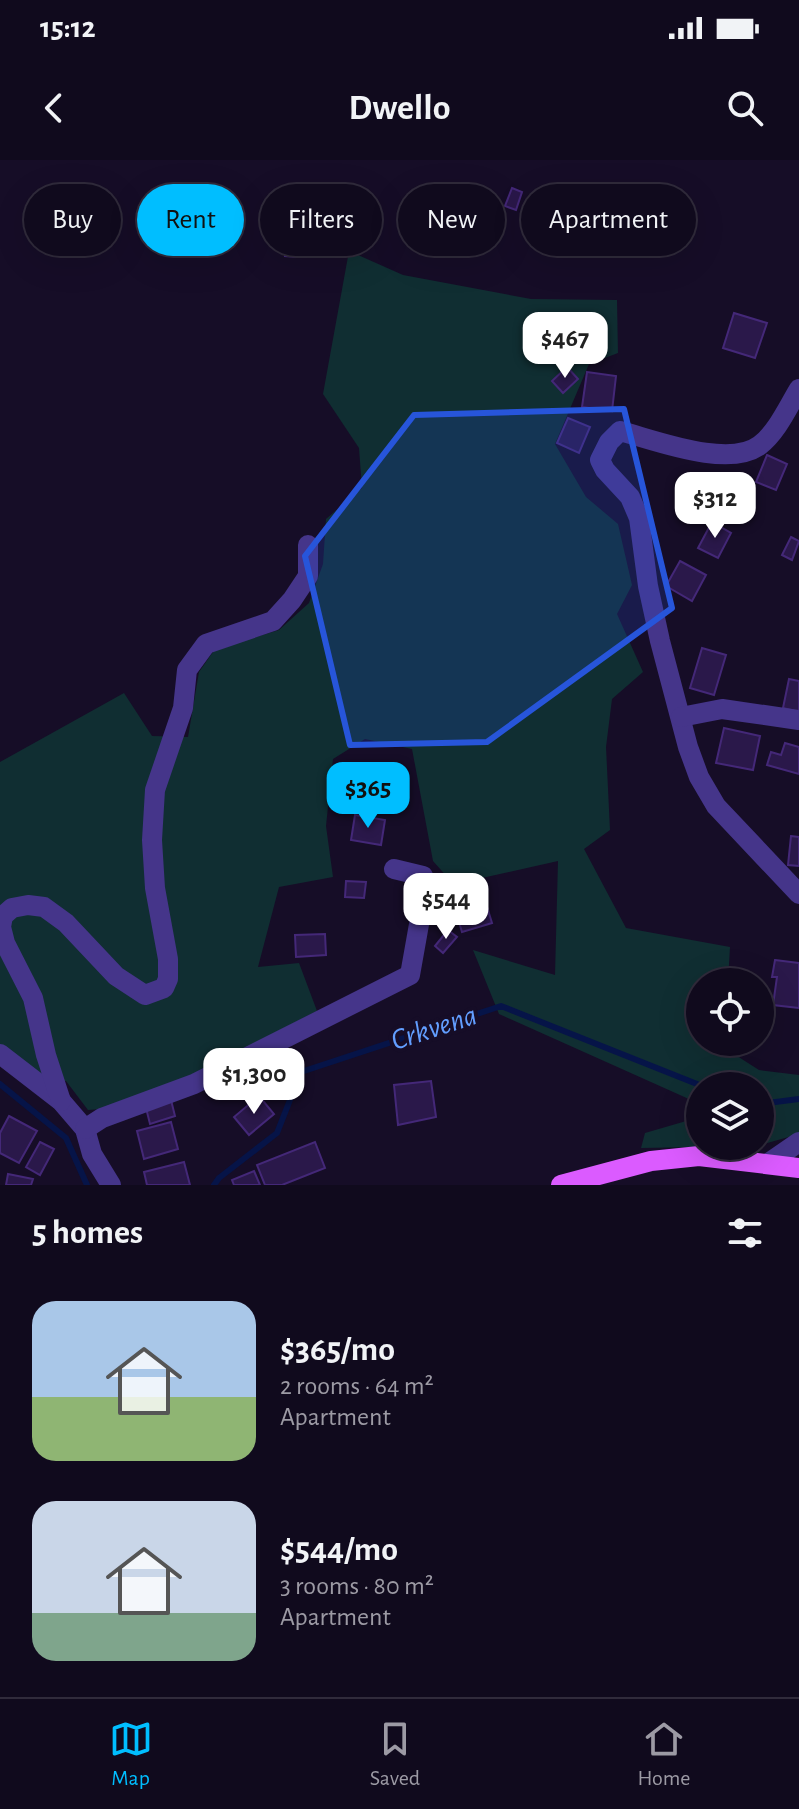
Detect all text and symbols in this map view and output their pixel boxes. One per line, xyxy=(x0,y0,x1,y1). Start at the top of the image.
text: 15:12 xyxy=(40,13,96,43)
icon: back xyxy=(32,86,76,130)
icon: search xyxy=(723,86,767,130)
text: Dwello xyxy=(348,90,451,126)
chip: Buy xyxy=(24,184,121,256)
chip: Rent xyxy=(137,184,244,256)
chip: Filters xyxy=(260,184,382,256)
chip: New xyxy=(398,184,505,256)
chip: Apartment xyxy=(521,184,696,256)
pin: $467 xyxy=(518,312,612,380)
text: $467 xyxy=(541,325,589,351)
pin: $312 xyxy=(668,472,762,540)
text: $312 xyxy=(693,485,737,511)
pin: $365 xyxy=(321,762,415,830)
text: $365 xyxy=(345,775,391,801)
pin: $544 xyxy=(399,873,493,941)
text: $544 xyxy=(421,886,471,912)
map controls xyxy=(686,968,774,1160)
button: locate xyxy=(686,968,774,1056)
water label: Crkvena xyxy=(387,1000,481,1056)
pin: $1,300 xyxy=(189,1048,319,1116)
text: $1,300 xyxy=(221,1061,287,1087)
button: layers xyxy=(686,1072,774,1160)
icon: filters xyxy=(723,1211,767,1255)
text: 5 homes xyxy=(32,1216,143,1250)
icon: home xyxy=(96,1333,192,1429)
text: $365/mo xyxy=(280,1333,395,1367)
text: 2 rooms · 64 m² xyxy=(280,1373,434,1399)
text: Apartment xyxy=(280,1404,391,1430)
icon: home xyxy=(96,1533,192,1629)
text: $544/mo xyxy=(280,1533,398,1567)
text: 3 rooms · 80 m² xyxy=(280,1573,434,1599)
text: Apartment xyxy=(280,1604,391,1630)
tab: Map xyxy=(109,1717,153,1791)
tab: Saved xyxy=(370,1717,420,1791)
tab: Home xyxy=(637,1717,690,1791)

